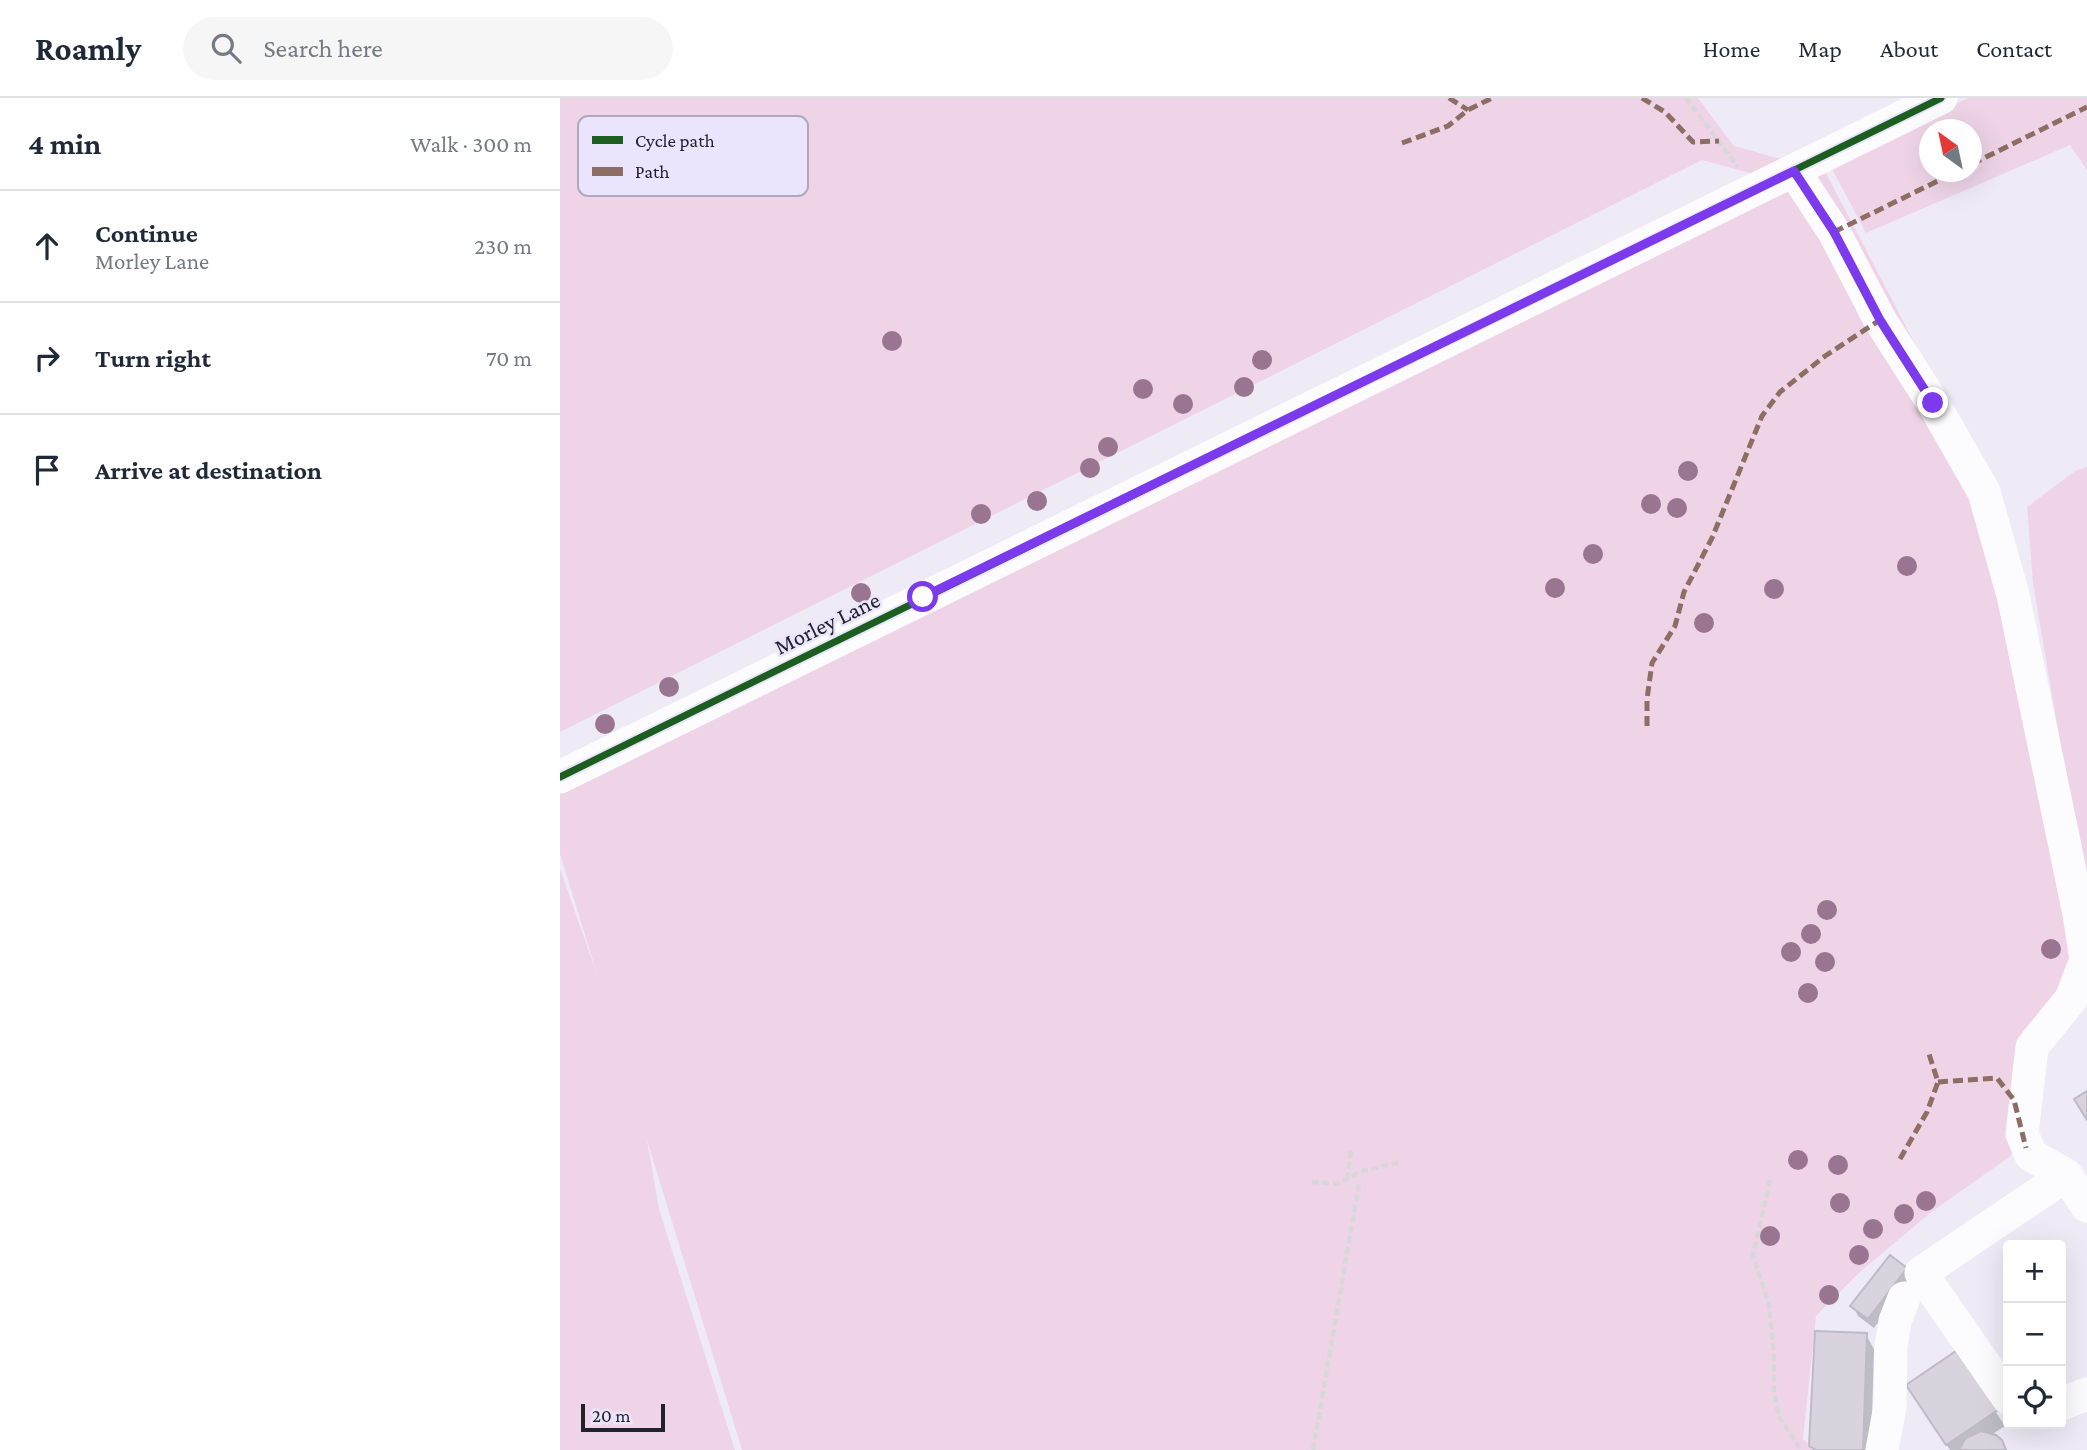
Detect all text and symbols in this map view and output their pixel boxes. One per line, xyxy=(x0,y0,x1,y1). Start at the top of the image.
search box xyxy=(183,17,673,80)
icon: search xyxy=(207,29,245,67)
text: Roamly xyxy=(35,30,141,67)
text: Search here xyxy=(263,34,383,63)
text: Home xyxy=(1703,35,1760,62)
text: Map xyxy=(1798,35,1842,62)
text: About xyxy=(1880,35,1938,62)
text: Contact xyxy=(1976,35,2052,62)
legend xyxy=(578,116,808,196)
north arrow xyxy=(1919,119,1982,182)
text: 4 min xyxy=(28,127,101,160)
text: Cycle path xyxy=(635,130,715,151)
text: Walk · 300 m xyxy=(410,131,532,157)
text: Path xyxy=(635,161,670,182)
text: Continue xyxy=(95,219,198,248)
icon: ahead xyxy=(28,227,66,265)
text: 230 m xyxy=(474,233,532,259)
text: Morley Lane xyxy=(95,248,209,274)
icon: right xyxy=(28,339,66,377)
text: Turn right xyxy=(95,344,211,373)
text: 70 m xyxy=(486,345,532,371)
route end xyxy=(1917,387,1948,418)
icon: arrive xyxy=(28,451,66,489)
text: Arrive at destination xyxy=(95,456,322,485)
route start xyxy=(907,581,938,612)
street label: Morley Lane xyxy=(770,586,884,660)
map controls xyxy=(2003,1240,2066,1429)
button: + xyxy=(2003,1240,2066,1303)
button: − xyxy=(2003,1303,2066,1366)
button: locate xyxy=(2003,1366,2066,1429)
scale bar xyxy=(581,1401,665,1433)
text: 20 m xyxy=(592,1405,631,1426)

